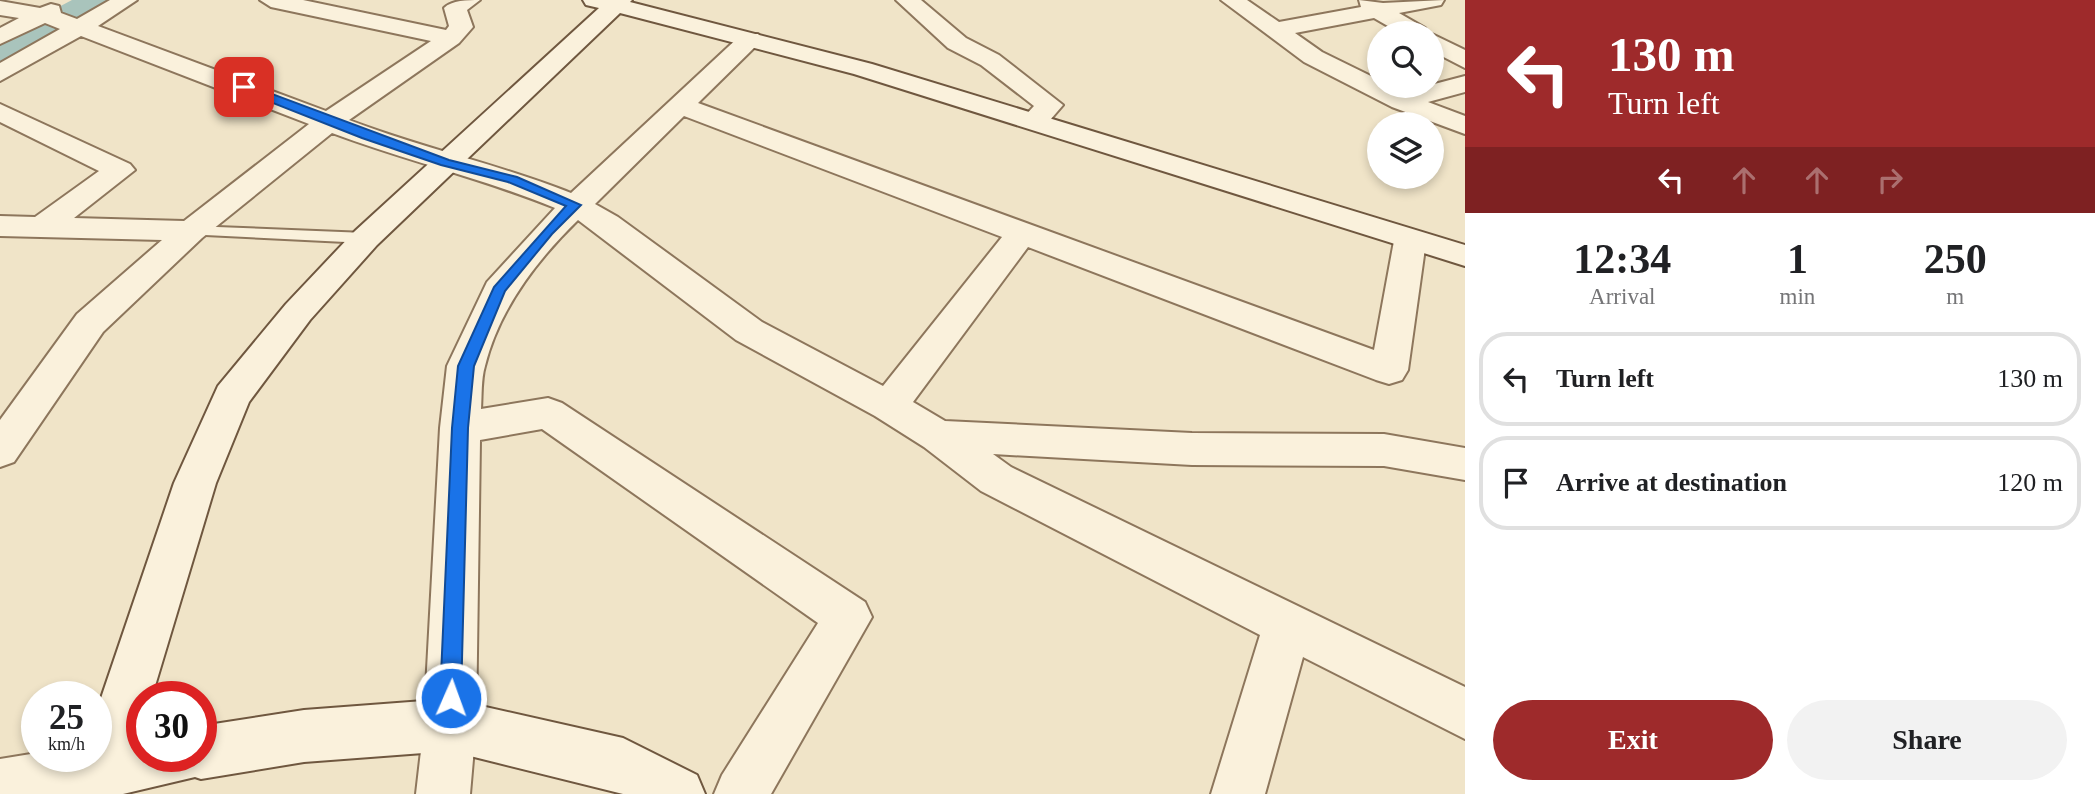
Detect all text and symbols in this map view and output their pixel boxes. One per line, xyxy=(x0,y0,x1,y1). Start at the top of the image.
map controls xyxy=(1367,21,1444,189)
button: search xyxy=(1367,21,1444,98)
text: 130 m xyxy=(1608,27,1735,82)
icon: left xyxy=(1493,28,1584,119)
pin xyxy=(214,57,274,117)
icon: arrive xyxy=(225,68,263,106)
text: Turn left xyxy=(1608,85,1720,121)
button: layers xyxy=(1367,112,1444,189)
icon: left xyxy=(1652,161,1690,199)
icon: ahead xyxy=(1725,161,1763,199)
icon: ahead xyxy=(1798,161,1836,199)
icon: right xyxy=(1871,161,1909,199)
text: 12:34 xyxy=(1573,236,1671,282)
text: 1 xyxy=(1787,236,1808,282)
text: 250 xyxy=(1924,236,1987,282)
text: Arrival xyxy=(1589,284,1656,309)
text: min xyxy=(1780,284,1815,309)
text: m xyxy=(1946,284,1964,309)
icon: left xyxy=(1497,360,1535,398)
text: Turn left xyxy=(1556,364,1654,393)
text: 130 m xyxy=(1997,364,2063,393)
icon: arrive xyxy=(1497,464,1535,502)
text: Arrive at destination xyxy=(1556,468,1787,497)
text: 120 m xyxy=(1997,468,2063,497)
position arrow xyxy=(414,661,488,735)
speed limit sign: 30 xyxy=(126,681,217,772)
text: 25 xyxy=(49,698,84,737)
button: Exit xyxy=(1493,700,1773,780)
button: Share xyxy=(1787,700,2067,780)
text: km/h xyxy=(48,734,85,754)

